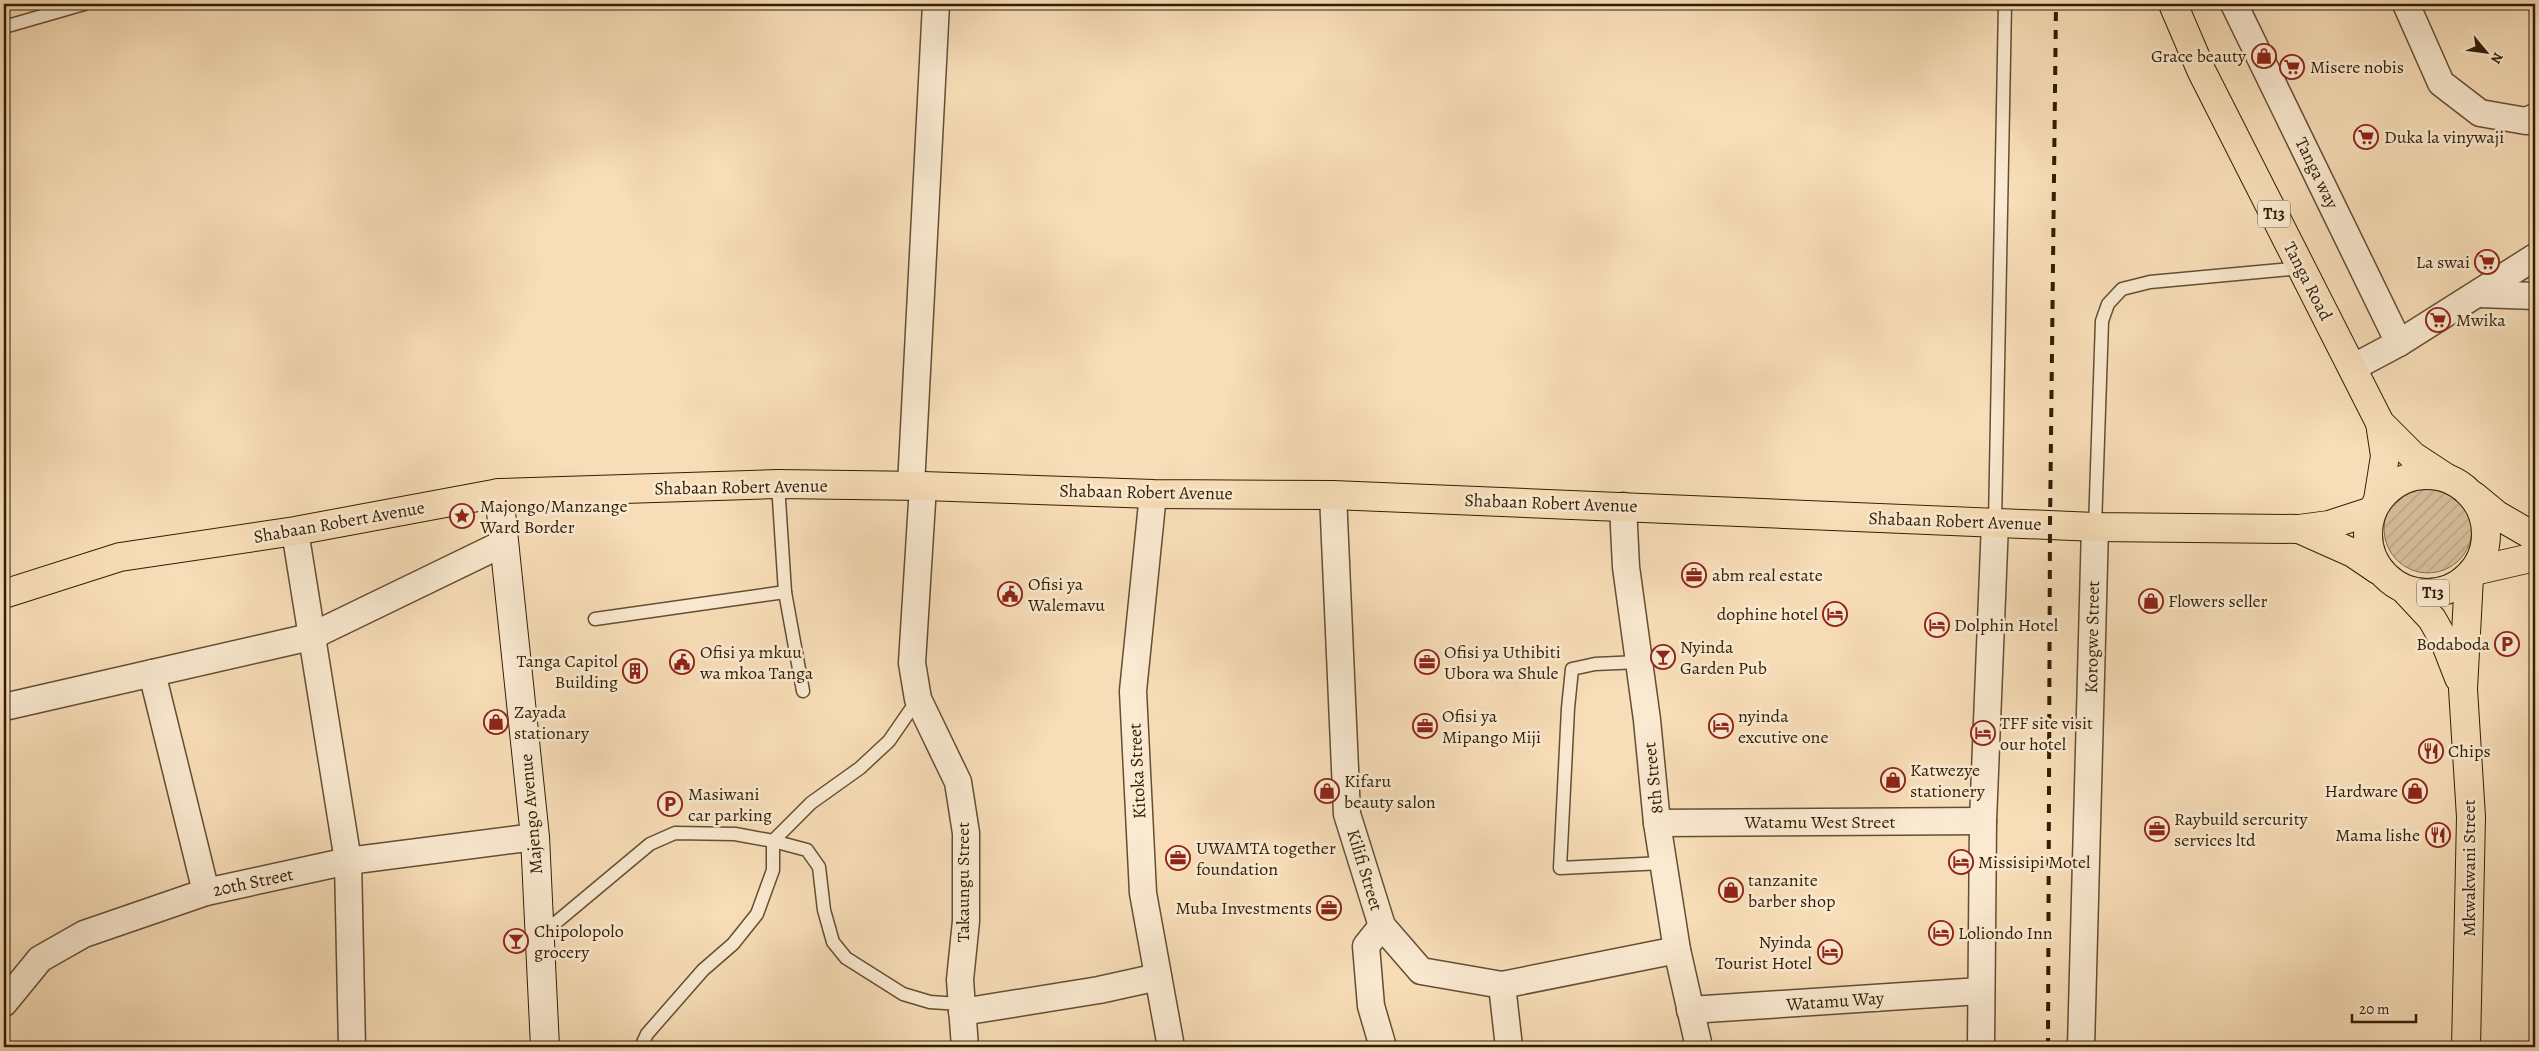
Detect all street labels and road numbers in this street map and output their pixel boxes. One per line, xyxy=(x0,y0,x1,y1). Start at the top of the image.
street label: Tanga way xyxy=(2289,133,2345,213)
road number: T13 xyxy=(2258,200,2290,228)
street label: Tanga Road xyxy=(2278,238,2338,325)
street label: Shabaan Robert Avenue xyxy=(654,473,828,501)
street label: Shabaan Robert Avenue xyxy=(1059,478,1233,506)
street label: Shabaan Robert Avenue xyxy=(1464,488,1638,518)
street label: Shabaan Robert Avenue xyxy=(252,495,426,549)
street label: Shabaan Robert Avenue xyxy=(1868,506,2042,536)
street label: Korogwe Street xyxy=(2079,580,2105,694)
road number: T13 xyxy=(2417,580,2449,606)
street label: Kitoka Street xyxy=(1122,722,1151,820)
street label: 8th Street xyxy=(1637,741,1669,815)
street label: Majengo Avenue xyxy=(514,753,548,875)
street label: Mkwakwani Street xyxy=(2457,799,2481,937)
street label: Watamu West Street xyxy=(1744,810,1895,834)
street label: Takaungu Street xyxy=(951,822,975,942)
street label: Kilifi Street xyxy=(1341,826,1389,914)
street label: 20th Street xyxy=(211,862,295,902)
street label: Watamu Way xyxy=(1784,986,1886,1016)

